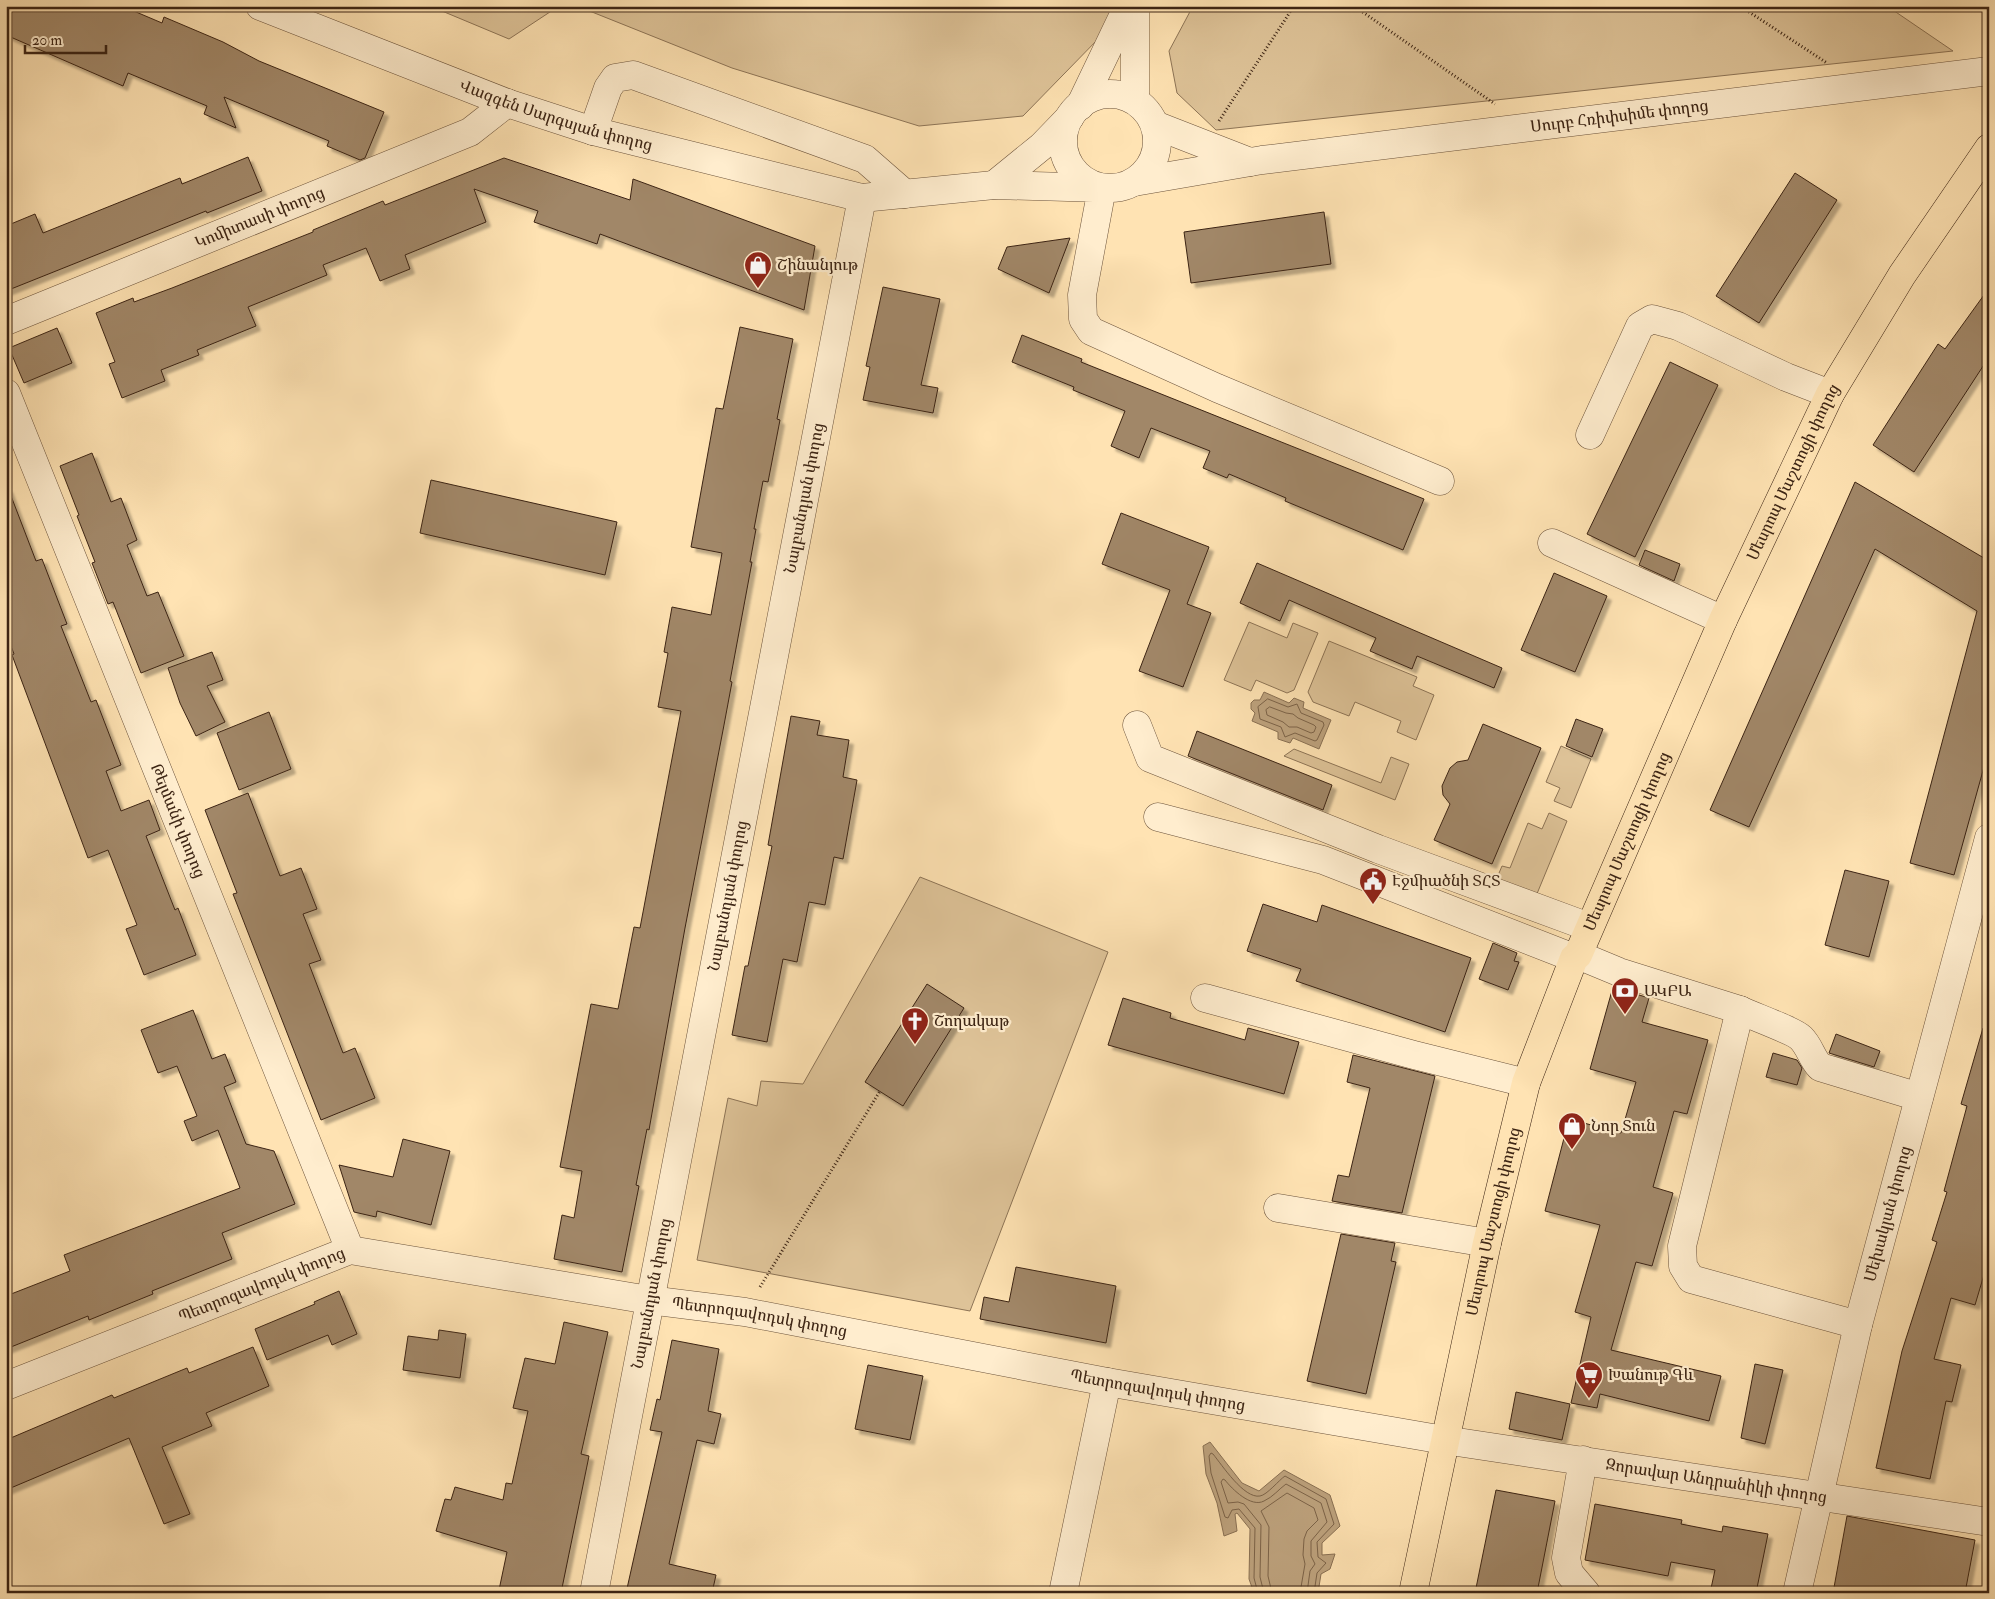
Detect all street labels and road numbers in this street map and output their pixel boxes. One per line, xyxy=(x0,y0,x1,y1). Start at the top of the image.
street label: Վազգեն Սարգսյան փողոց xyxy=(457,75,655,155)
street label: Սուրբ Հռիփսիմե փողոց xyxy=(1529,95,1710,137)
street label: Կոմիտասի փողոց xyxy=(192,182,327,253)
street label: Մեսրոպ Մաշտոցի փողոց xyxy=(1743,380,1844,564)
street label: Նալբանդյան փողոց xyxy=(780,421,829,575)
street label: Մեսրոպ Մաշտոցի փողոց xyxy=(1580,749,1675,934)
street label: Թելմանի փողոց xyxy=(146,761,210,881)
street label: Նալբանդյան փողոց xyxy=(704,819,752,973)
street label: Մեսրոպ Մաշտոցի փողոց xyxy=(1462,1125,1525,1318)
street label: Մեխակյան փողոց xyxy=(1860,1144,1916,1284)
street label: Նալբանդյան փողոց xyxy=(627,1217,676,1370)
street label: Պետրոզավոդսկ փողոց xyxy=(175,1243,348,1327)
street label: Պետրոզավոդսկ փողոց xyxy=(671,1293,849,1342)
street label: Պետրոզավոդսկ փողոց xyxy=(1068,1365,1247,1416)
street label: Զորավար Անդրանիկի փողոց xyxy=(1605,1454,1828,1507)

